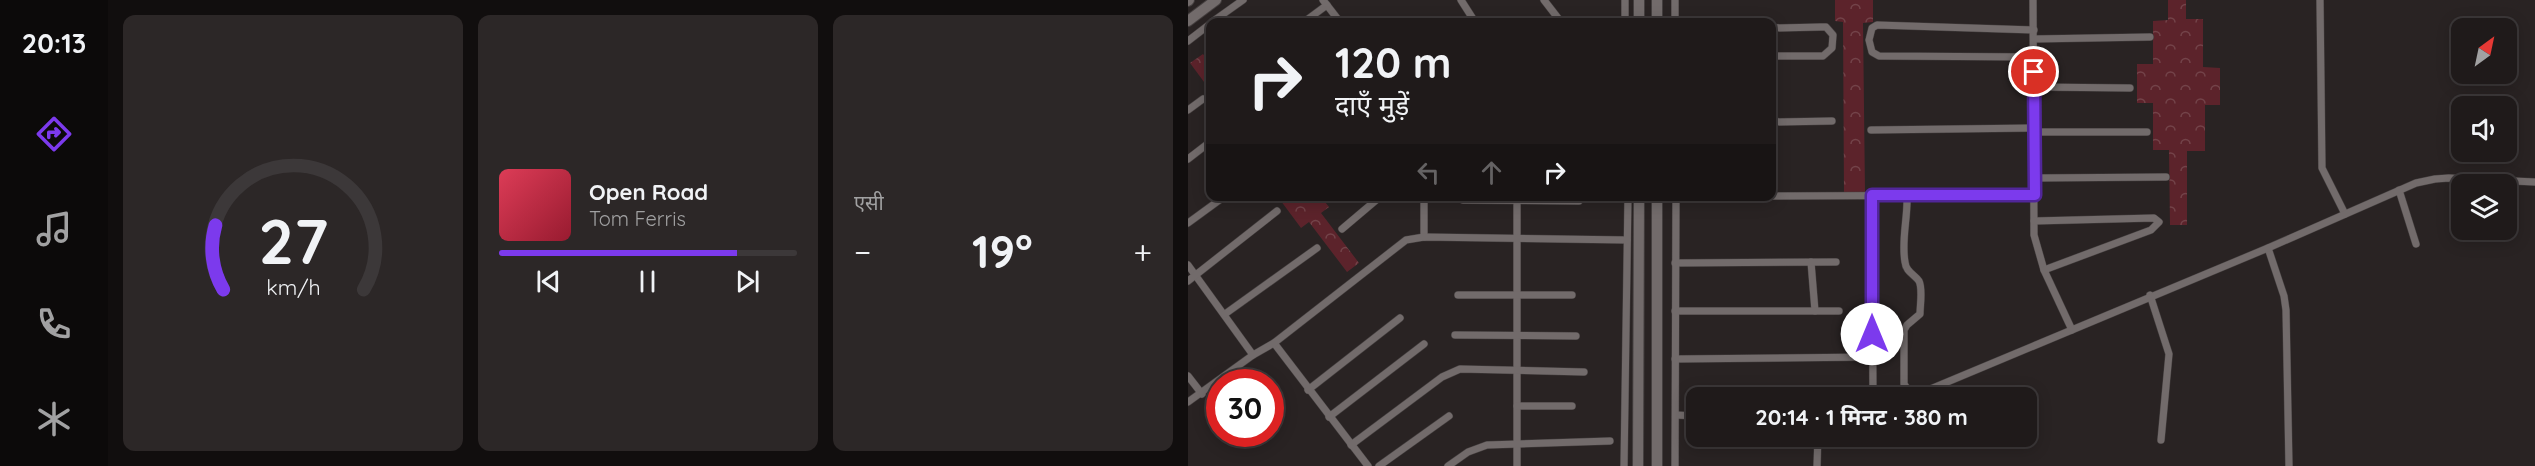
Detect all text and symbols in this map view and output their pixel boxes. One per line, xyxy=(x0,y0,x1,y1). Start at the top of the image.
north arrow xyxy=(2451,18,2517,84)
map controls xyxy=(2451,18,2517,240)
text: 20:13 xyxy=(22,26,86,60)
text: 120 m xyxy=(1335,36,1452,89)
icon: right xyxy=(1236,42,1314,120)
pin xyxy=(2008,46,2059,97)
icon: arrive xyxy=(2017,55,2050,88)
text: दाएँ मुड़ें xyxy=(1335,88,1409,122)
button: sound xyxy=(2451,96,2517,162)
icon: directions xyxy=(33,113,75,155)
icon: left xyxy=(1412,156,1445,189)
icon: ahead xyxy=(1475,156,1508,189)
icon: right xyxy=(1538,156,1571,189)
button: layers xyxy=(2451,174,2517,240)
text: Open Road xyxy=(589,178,708,206)
text: एसी xyxy=(854,190,884,215)
text: 27 xyxy=(258,202,328,280)
text: Tom Ferris xyxy=(589,206,686,231)
icon: music xyxy=(33,208,75,250)
text: 19° xyxy=(972,223,1033,279)
text: − xyxy=(854,231,871,272)
text: + xyxy=(1133,231,1152,272)
icon: previous xyxy=(532,265,565,298)
icon: pause xyxy=(631,265,664,298)
icon: next xyxy=(731,265,764,298)
text: km/h xyxy=(266,274,320,300)
position arrow xyxy=(1840,302,1904,366)
icon: phone xyxy=(33,303,75,345)
speed limit sign: 30 xyxy=(1206,369,1284,447)
icon: climate xyxy=(33,398,75,440)
text: 20:14 · 1 मिनट · 380 m xyxy=(1755,403,1968,431)

